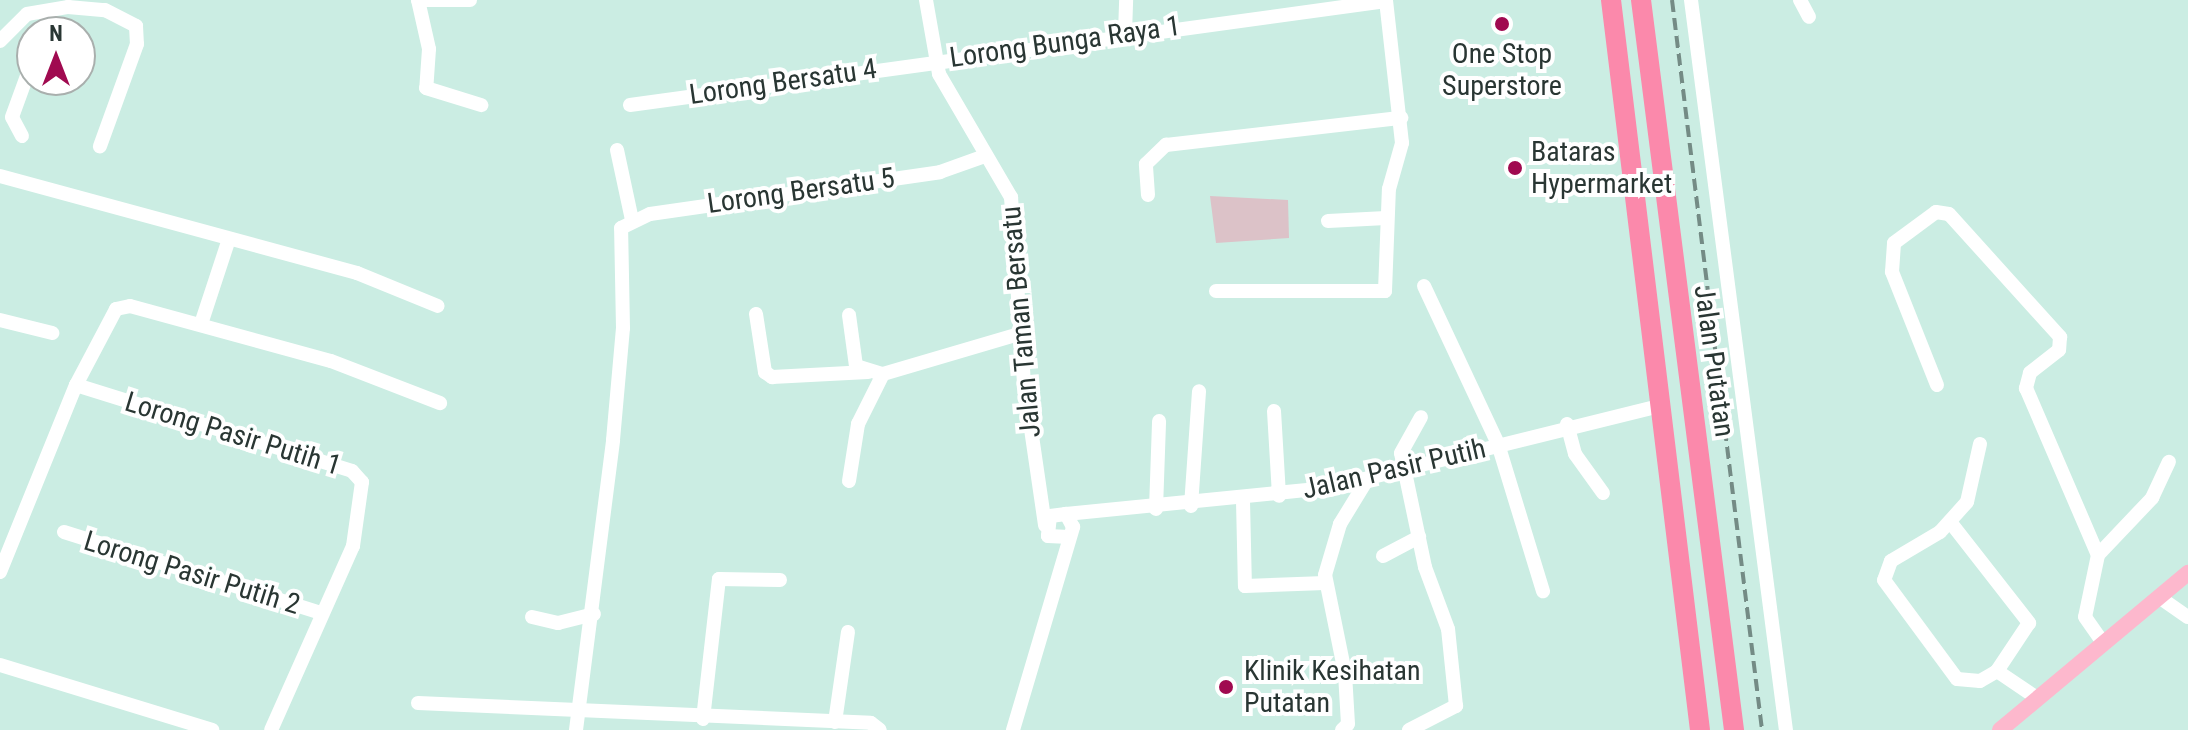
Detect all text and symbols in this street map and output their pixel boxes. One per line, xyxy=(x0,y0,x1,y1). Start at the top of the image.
street label: Lorong Bunga Raya 1 xyxy=(947,9,1183,75)
marker: One Stop Superstore xyxy=(1493,15,1511,33)
north arrow xyxy=(16,16,96,96)
text: N xyxy=(49,21,63,46)
place label: One Stop Superstore xyxy=(1442,37,1562,103)
street label: Lorong Bersatu 4 xyxy=(687,52,879,112)
place label: Bataras Hypermarket xyxy=(1531,135,1672,201)
marker: Bataras Hypermarket xyxy=(1506,159,1524,177)
street label: Lorong Bersatu 5 xyxy=(705,161,897,221)
street label: Jalan Taman Bersatu xyxy=(994,205,1048,439)
street label: Jalan Putatan xyxy=(1687,283,1741,439)
street label: Lorong Pasir Putih 1 xyxy=(121,385,345,483)
street label: Jalan Pasir Putih xyxy=(1299,432,1489,506)
street label: Lorong Pasir Putih 2 xyxy=(80,524,304,622)
place label: Klinik Kesihatan Putatan xyxy=(1244,654,1421,720)
marker: Klinik Kesihatan Putatan xyxy=(1215,676,1237,698)

